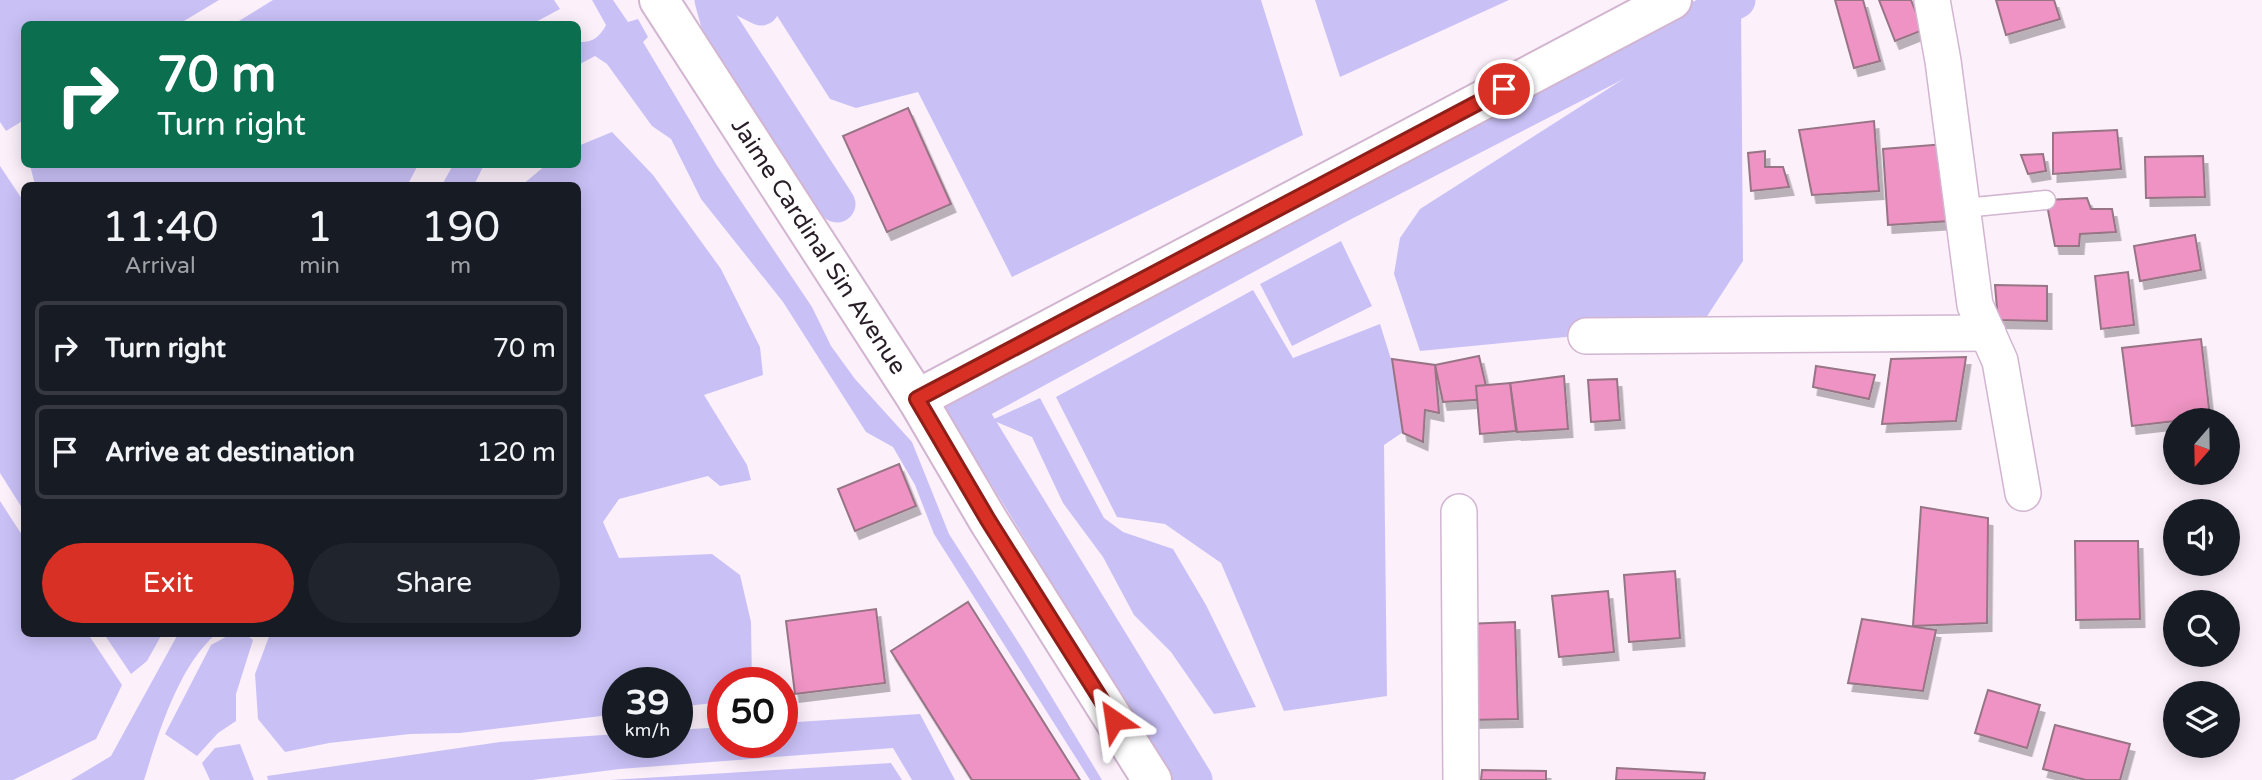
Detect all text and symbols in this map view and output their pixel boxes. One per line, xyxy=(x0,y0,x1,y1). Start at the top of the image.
text: 70 m xyxy=(157,46,276,105)
icon: right xyxy=(42,49,133,140)
pin xyxy=(1474,59,1534,119)
icon: arrive xyxy=(1485,70,1523,108)
text: Turn right xyxy=(157,106,306,144)
street label: Jaime Cardinal Sin Avenue xyxy=(725,112,913,380)
text: 11:40 xyxy=(102,202,218,253)
text: 1 xyxy=(306,202,333,253)
text: 190 xyxy=(421,202,500,253)
text: Arrival xyxy=(125,252,196,280)
text: min xyxy=(299,252,340,280)
text: m xyxy=(450,252,471,280)
icon: right xyxy=(46,329,84,367)
text: Turn right xyxy=(105,333,226,364)
text: 70 m xyxy=(493,333,556,364)
north arrow xyxy=(2163,408,2240,485)
map controls xyxy=(2163,408,2240,758)
icon: arrive xyxy=(46,433,84,471)
text: Arrive at destination xyxy=(105,437,355,468)
text: 120 m xyxy=(476,437,556,468)
button: sound xyxy=(2163,499,2240,576)
button: Exit xyxy=(42,543,294,623)
button: Share xyxy=(308,543,560,623)
button: search xyxy=(2163,590,2240,667)
speed limit sign: 50 xyxy=(707,667,798,758)
button: layers xyxy=(2163,681,2240,758)
text: 39 xyxy=(626,682,669,724)
position arrow xyxy=(1077,683,1151,757)
text: km/h xyxy=(625,719,670,741)

